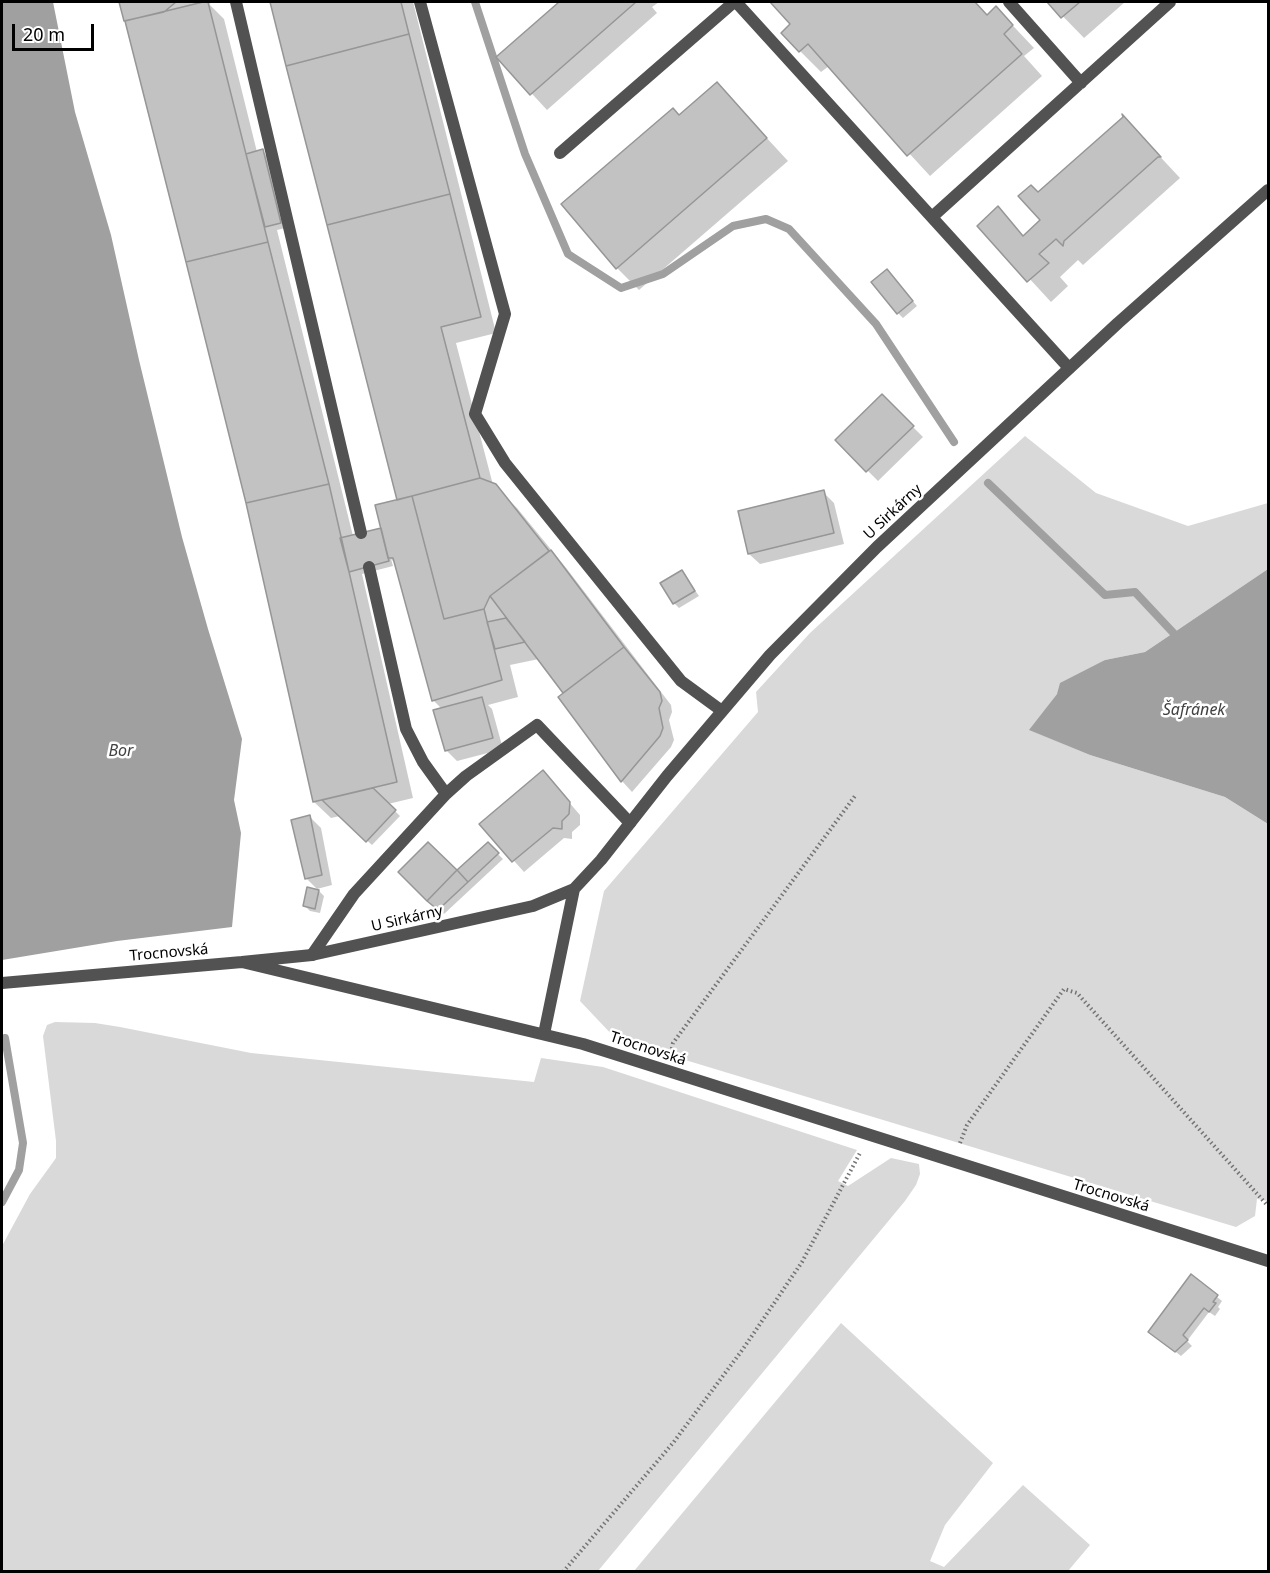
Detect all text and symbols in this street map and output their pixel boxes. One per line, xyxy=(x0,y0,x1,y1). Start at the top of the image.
scale bar xyxy=(15,12,98,50)
text: 20 m xyxy=(23,22,65,46)
street label: U Sirkárny xyxy=(860,481,926,543)
water label: Šafránek xyxy=(1163,700,1225,720)
water label: Bor xyxy=(109,741,133,761)
street label: U Sirkárny xyxy=(370,902,444,936)
street label: Trocnovská xyxy=(129,941,209,965)
street label: Trocnovská xyxy=(608,1028,688,1070)
street label: Trocnovská xyxy=(1071,1176,1151,1216)

